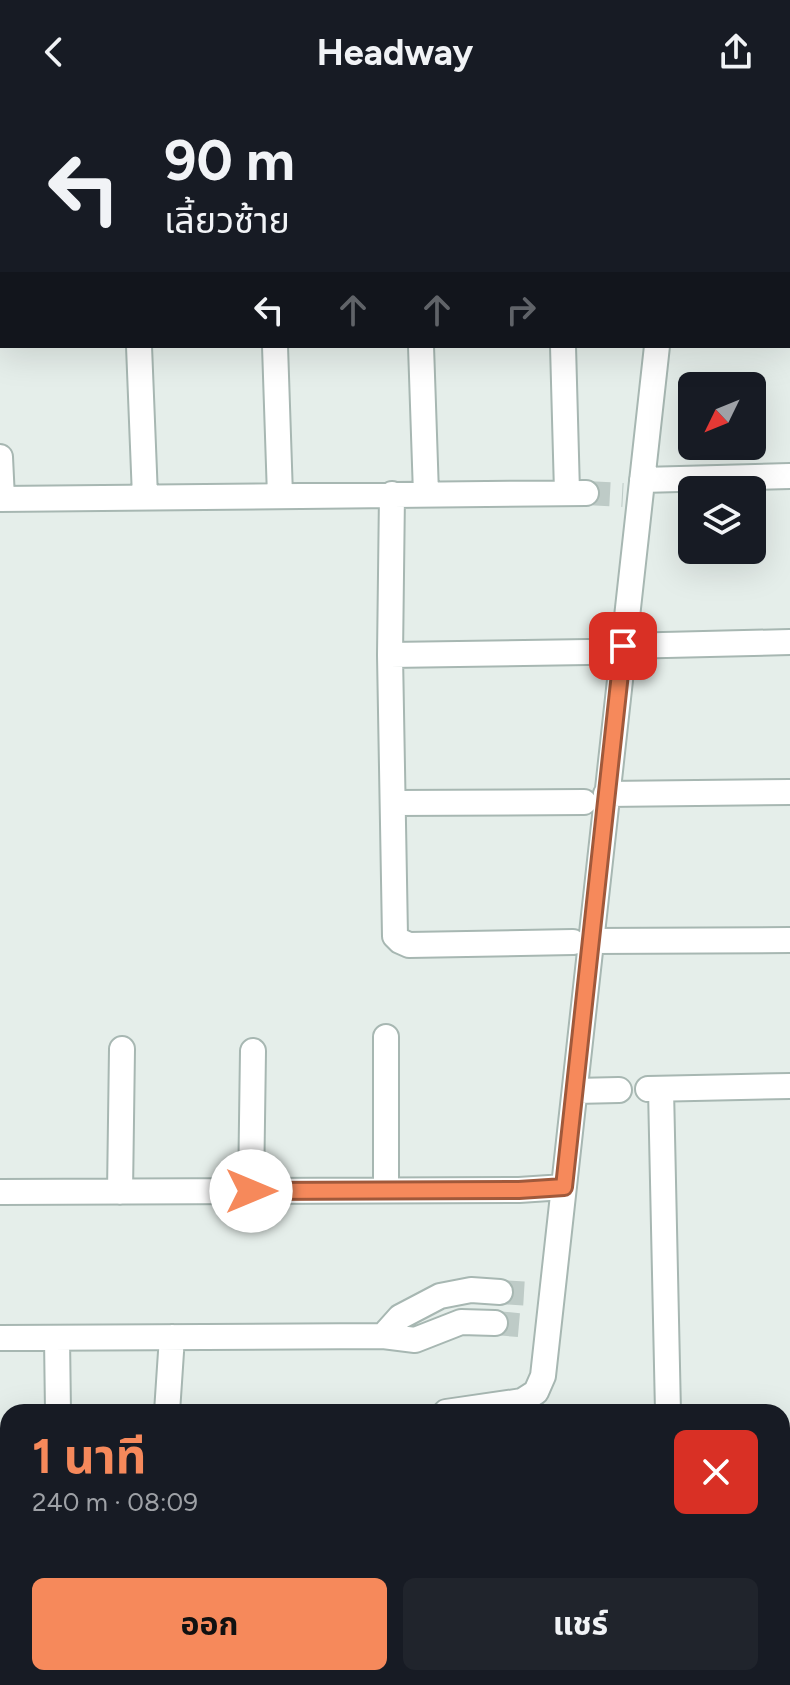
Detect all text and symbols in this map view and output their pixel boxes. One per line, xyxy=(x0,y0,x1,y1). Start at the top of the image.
icon: back xyxy=(32,30,76,74)
icon: share xyxy=(714,30,758,74)
text: Headway xyxy=(317,31,473,74)
text: 90 m xyxy=(164,127,295,194)
icon: left xyxy=(32,136,136,240)
text: เลี้ยวซ้าย xyxy=(164,199,290,242)
icon: left xyxy=(247,288,291,332)
icon: ahead xyxy=(331,288,375,332)
icon: ahead xyxy=(415,288,459,332)
icon: right xyxy=(499,288,543,332)
north arrow xyxy=(678,372,766,460)
map controls xyxy=(678,372,766,564)
button: layers xyxy=(678,476,766,564)
pin xyxy=(589,612,657,680)
icon: arrive xyxy=(601,624,645,668)
position arrow xyxy=(209,1149,293,1233)
text: 1 นาที xyxy=(32,1427,146,1485)
button: close xyxy=(674,1430,758,1514)
text: 240 m · 08:09 xyxy=(32,1486,198,1518)
button: ออก xyxy=(32,1578,387,1670)
button: แชร์ xyxy=(403,1578,758,1670)

